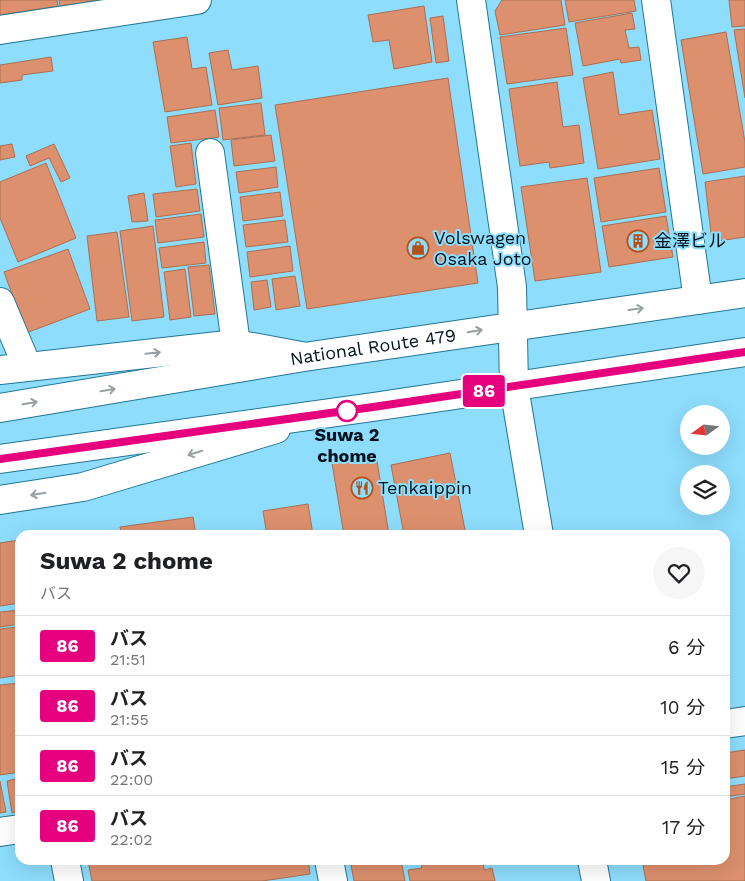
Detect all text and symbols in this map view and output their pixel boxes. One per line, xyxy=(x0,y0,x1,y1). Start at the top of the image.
place label: Volswagen Osaka Joto xyxy=(434,227,532,269)
building icon: 金澤ビル xyxy=(626,229,650,253)
place label: 金澤ビル xyxy=(654,230,726,251)
shop icon: Volswagen Osaka Joto xyxy=(406,236,430,260)
one-way arrow xyxy=(628,303,644,313)
street label: National Route 479 xyxy=(288,324,457,369)
one-way arrow xyxy=(467,326,483,336)
one-way arrow xyxy=(144,348,160,358)
line badge: 86 xyxy=(462,375,506,407)
text: 86 xyxy=(473,380,495,401)
one-way arrow xyxy=(99,385,115,395)
one-way arrow xyxy=(21,398,37,408)
marker: Suwa 2 chome xyxy=(336,400,358,422)
north arrow xyxy=(680,405,730,455)
map controls xyxy=(680,405,730,515)
place label: Suwa 2 chome xyxy=(315,424,379,466)
one-way arrow xyxy=(187,449,203,459)
button: layers xyxy=(680,465,730,515)
restaurant icon: Tenkaippin xyxy=(350,476,374,500)
place label: Tenkaippin xyxy=(378,477,472,498)
one-way arrow xyxy=(30,490,46,500)
text: Suwa 2 chome xyxy=(40,547,213,575)
button: heart xyxy=(653,547,705,599)
text: バス xyxy=(40,584,72,603)
text: バス xyxy=(110,627,148,650)
text: 86 xyxy=(56,635,79,656)
text: 6 分 xyxy=(668,636,705,659)
text: 21:51 xyxy=(110,650,146,669)
text: バス xyxy=(110,687,148,710)
text: 86 xyxy=(56,695,79,716)
text: 10 分 xyxy=(660,696,705,719)
text: 21:55 xyxy=(110,710,149,729)
text: バス xyxy=(110,747,148,770)
text: 86 xyxy=(56,755,79,776)
text: 15 分 xyxy=(661,756,705,779)
text: 22:00 xyxy=(110,770,153,789)
text: バス xyxy=(110,807,148,830)
text: 86 xyxy=(56,815,79,836)
text: 17 分 xyxy=(662,816,705,839)
text: 22:02 xyxy=(110,830,153,849)

